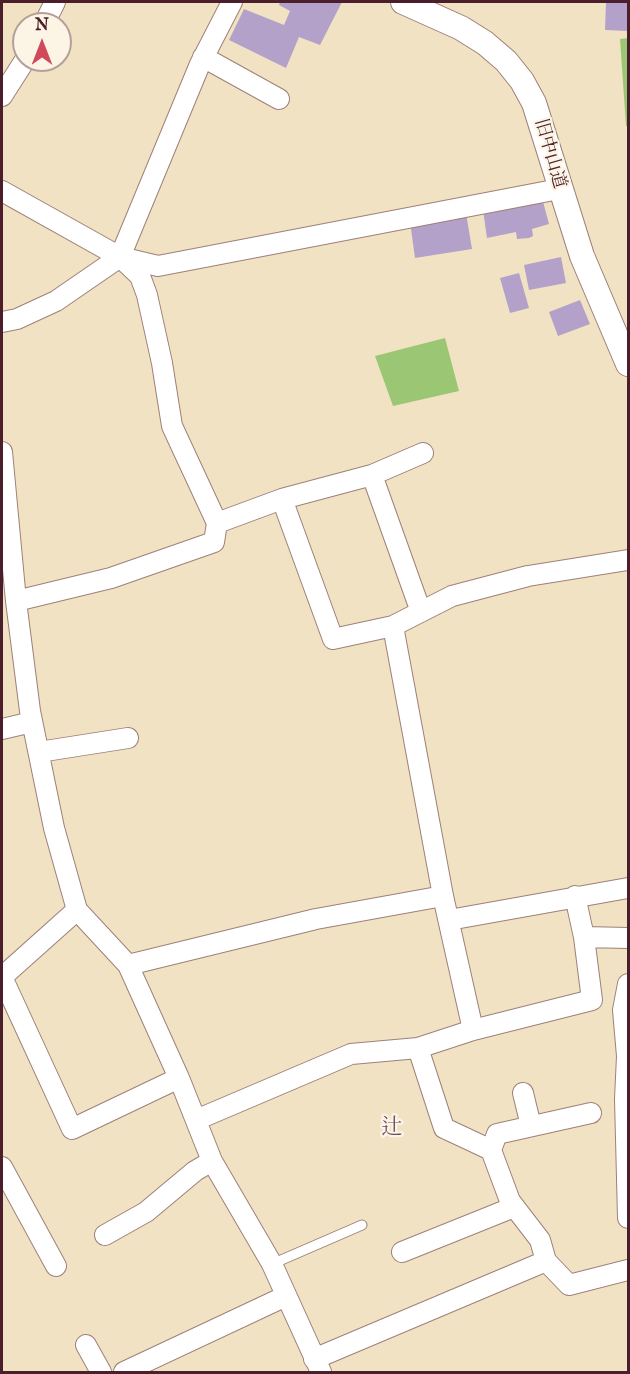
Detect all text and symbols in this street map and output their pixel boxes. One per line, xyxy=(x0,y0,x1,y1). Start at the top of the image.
north arrow xyxy=(12,12,72,72)
text: N xyxy=(35,16,49,36)
street label: 旧中山道 xyxy=(529,116,569,192)
district label: 辻 xyxy=(382,1116,402,1142)

